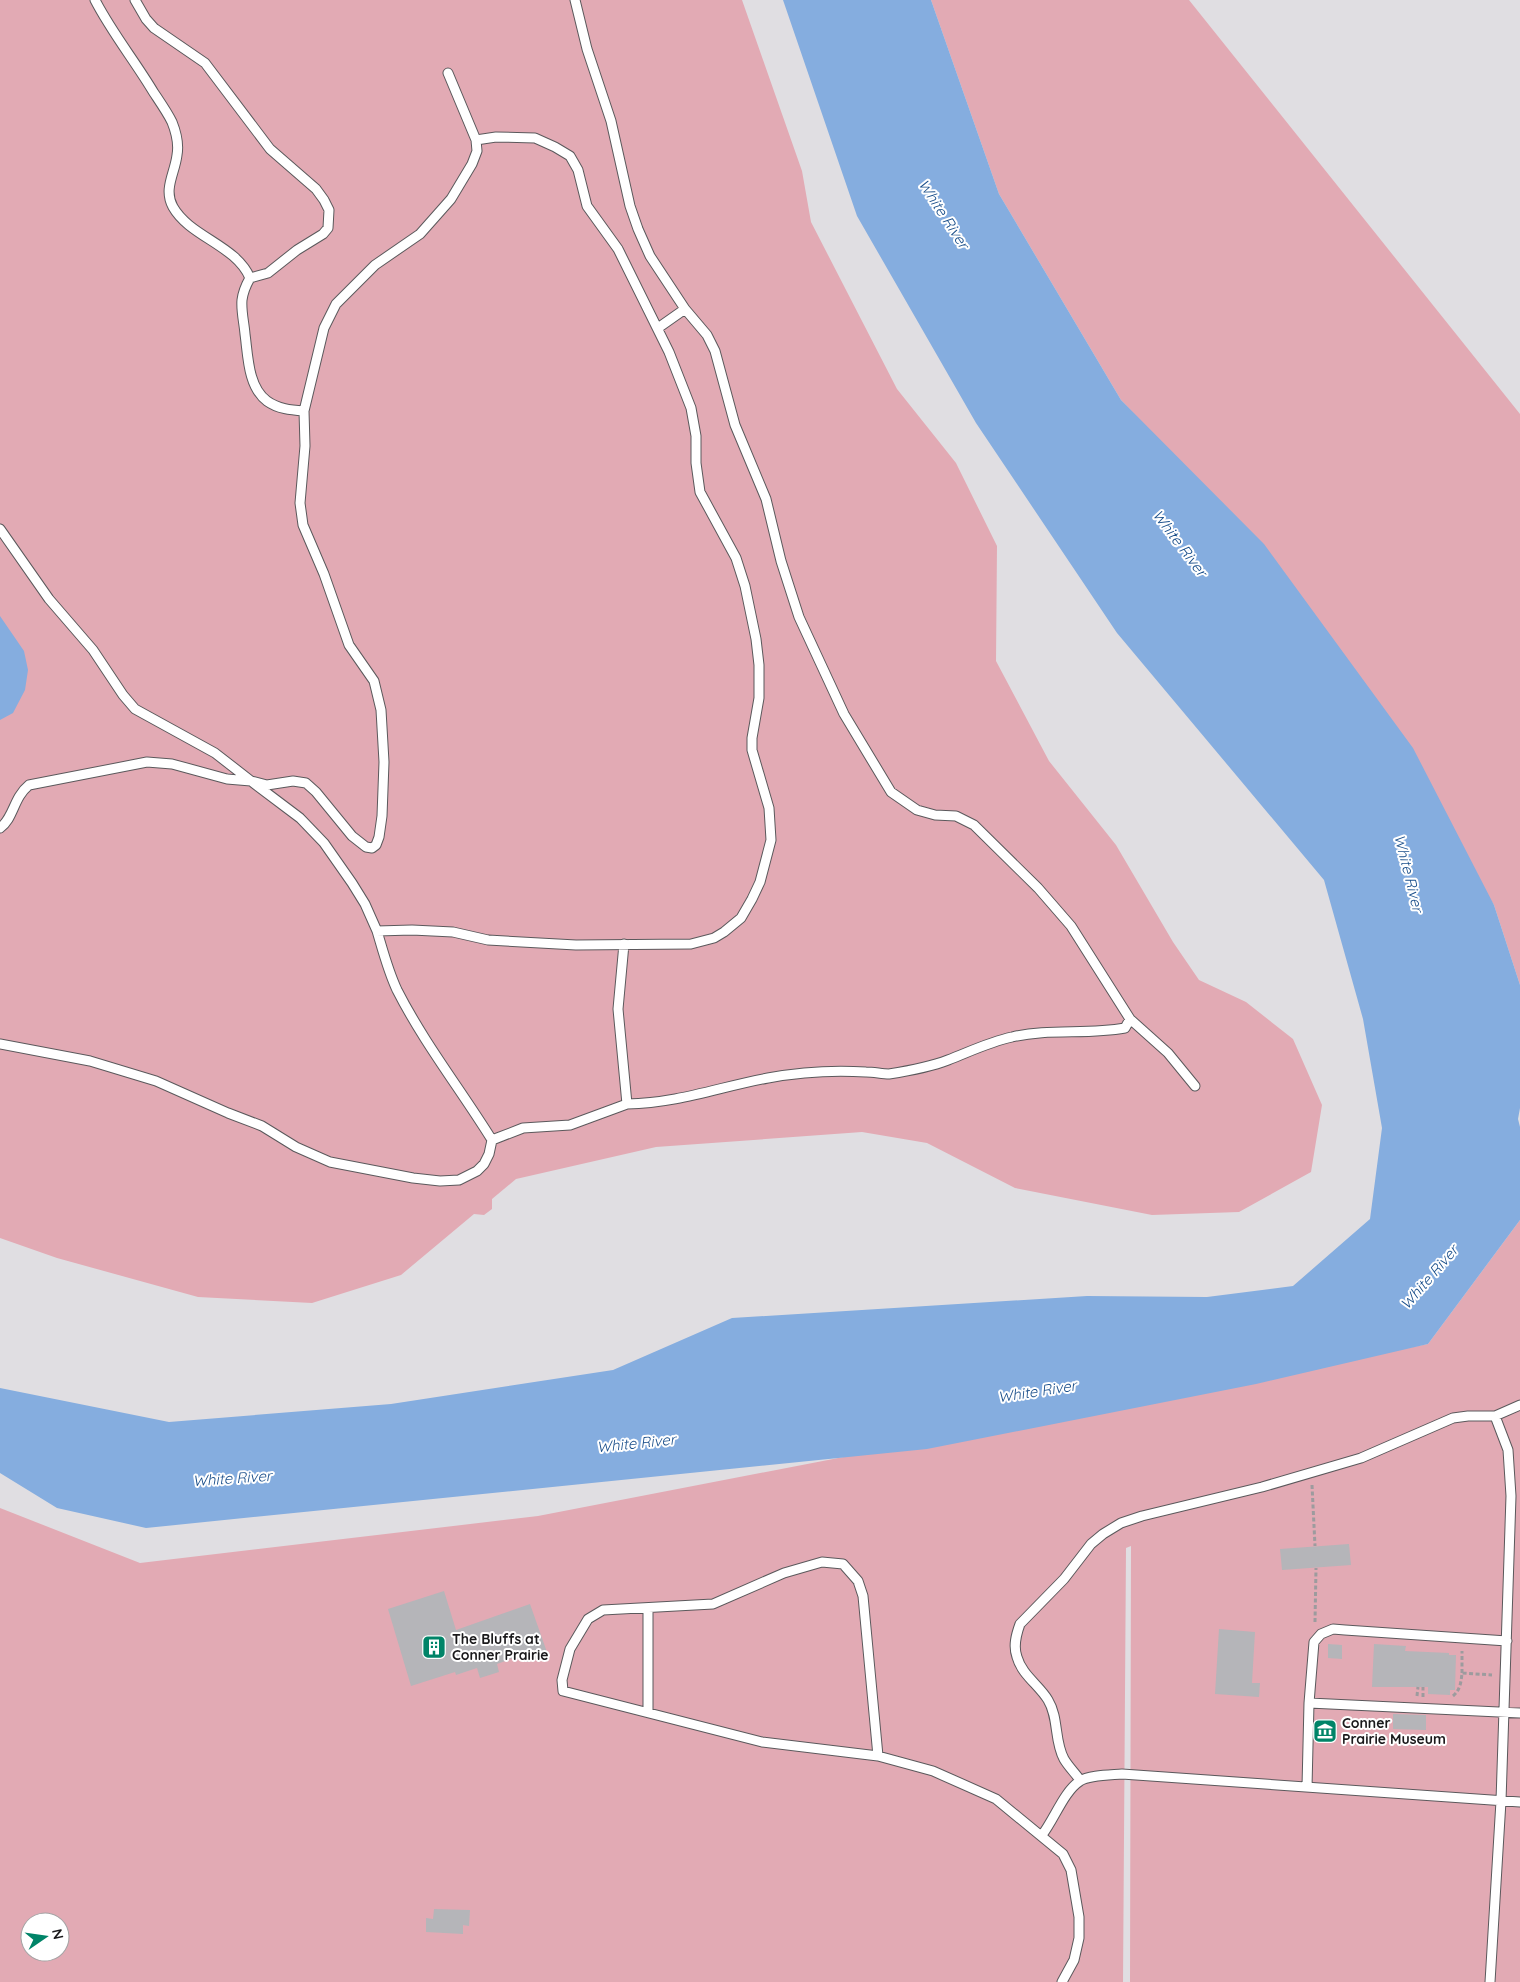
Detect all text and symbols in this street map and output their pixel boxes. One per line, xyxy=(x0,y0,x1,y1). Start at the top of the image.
water label: White River xyxy=(914,176,975,254)
water label: White River xyxy=(1149,506,1213,582)
water label: White River xyxy=(1390,832,1428,916)
water label: White River xyxy=(1396,1239,1464,1313)
water label: White River xyxy=(996,1375,1080,1407)
water label: White River xyxy=(596,1429,679,1457)
water label: White River xyxy=(192,1466,274,1490)
place label: The Bluffs at Conner Prairie xyxy=(452,1630,549,1664)
building icon: The Bluffs at Conner Prairie xyxy=(421,1634,447,1660)
place label: Conner Prairie Museum xyxy=(1342,1714,1446,1748)
museum icon: Conner Prairie Museum xyxy=(1312,1718,1338,1744)
north arrow xyxy=(20,1912,70,1962)
text: N xyxy=(48,1927,68,1941)

